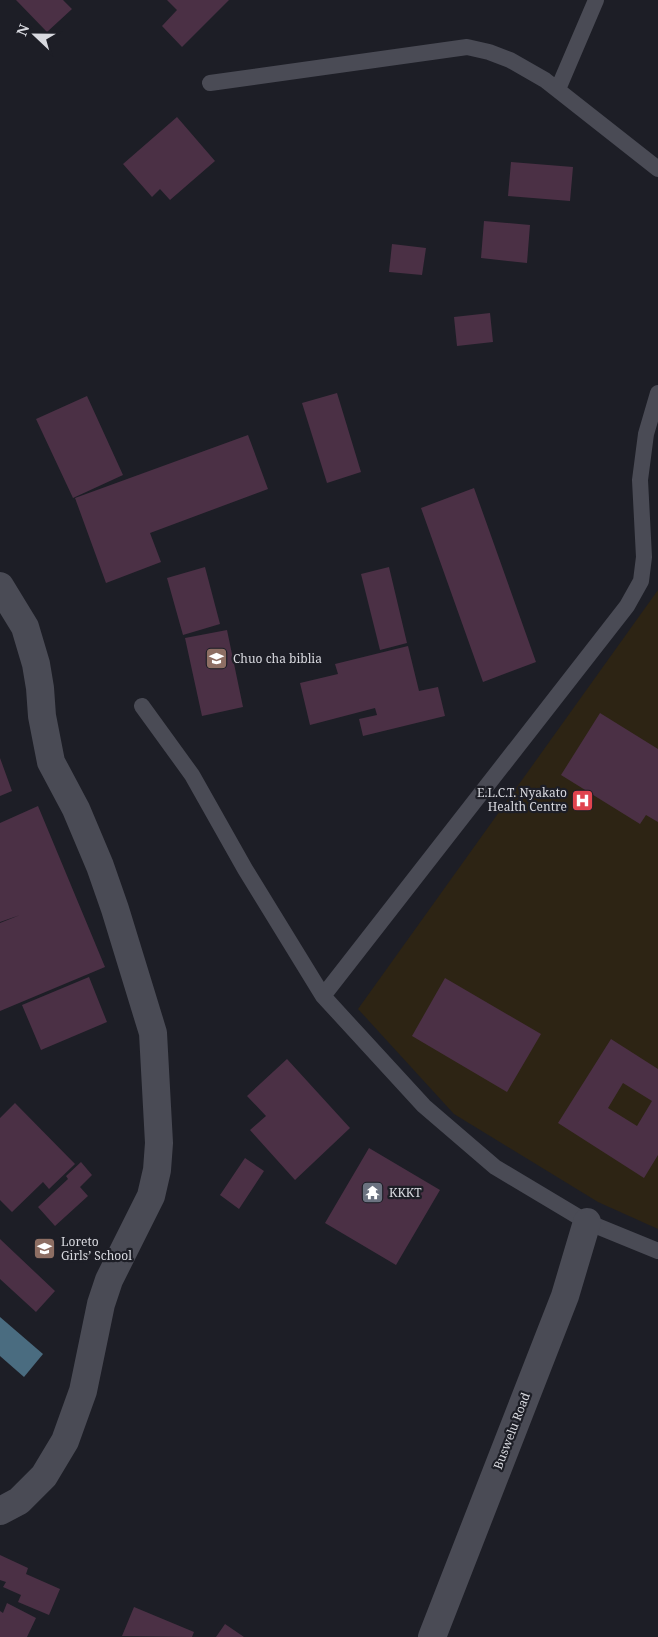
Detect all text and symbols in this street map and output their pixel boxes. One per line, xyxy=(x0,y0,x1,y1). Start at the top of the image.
north arrow xyxy=(10,10,60,60)
text: N xyxy=(12,21,33,39)
school or university icon: Chuo cha biblia xyxy=(205,647,229,671)
place label: Chuo cha biblia xyxy=(233,650,322,667)
place label: E.L.C.T. Nyakato Health Centre xyxy=(477,784,567,815)
hospital icon: E.L.C.T. Nyakato Health Centre xyxy=(571,788,595,812)
temple icon: KKKT xyxy=(361,1181,385,1205)
place label: KKKT xyxy=(389,1184,422,1201)
place label: Loreto Girls’ School xyxy=(61,1233,132,1264)
school or university icon: Loreto Girls’ School xyxy=(33,1237,57,1261)
street label: Buswelu Road xyxy=(489,1389,534,1472)

